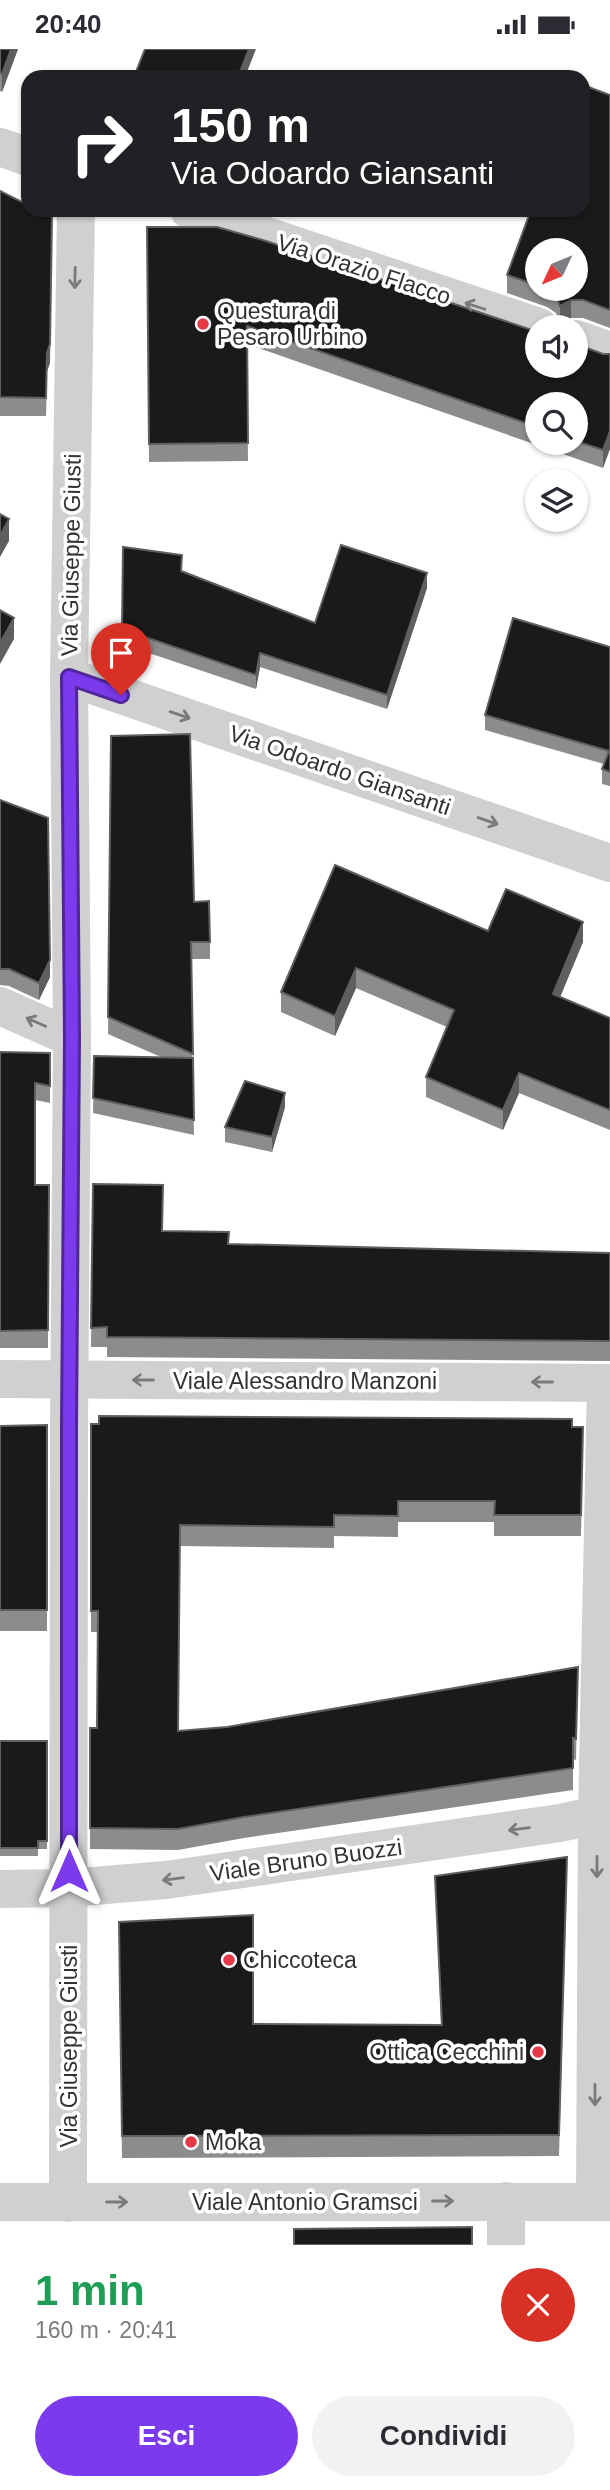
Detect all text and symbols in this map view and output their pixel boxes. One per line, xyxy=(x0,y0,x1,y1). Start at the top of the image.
text: 20:40 xyxy=(35,9,102,39)
icon: right xyxy=(56,98,147,189)
text: 150 m xyxy=(171,98,310,152)
text: Via Odoardo Giansanti xyxy=(171,155,494,191)
street label: Via Orazio Flacco xyxy=(274,229,454,309)
north arrow xyxy=(525,238,588,301)
map controls xyxy=(525,238,588,532)
one-way arrow xyxy=(68,266,82,289)
place label: Questura di Pesaro Urbino xyxy=(217,298,364,350)
one-way arrow xyxy=(464,299,486,311)
button: sound xyxy=(525,315,588,378)
marker: Questura di Pesaro Urbino xyxy=(195,316,211,332)
button: search xyxy=(525,392,588,455)
street label: Via Giuseppe Giusti xyxy=(56,453,86,657)
button: layers xyxy=(525,469,588,532)
pin xyxy=(91,623,151,695)
icon: arrive xyxy=(102,634,140,672)
one-way arrow xyxy=(169,709,191,722)
street label: Via Odoardo Giansanti xyxy=(226,720,454,820)
one-way arrow xyxy=(477,815,499,828)
one-way arrow xyxy=(26,1015,47,1028)
street label: Viale Alessandro Manzoni xyxy=(173,1368,437,1394)
one-way arrow xyxy=(132,1373,155,1387)
one-way arrow xyxy=(531,1375,554,1389)
one-way arrow xyxy=(508,1823,531,1836)
position arrow xyxy=(32,1834,106,1908)
street label: Viale Bruno Buozzi xyxy=(208,1834,404,1886)
one-way arrow xyxy=(590,1856,604,1879)
one-way arrow xyxy=(162,1873,184,1886)
street label: Via Giuseppe Giusti xyxy=(56,1945,82,2147)
place label: Chiccoteca xyxy=(243,1947,357,1973)
marker: Chiccoteca xyxy=(221,1952,237,1968)
place label: Ottica Cecchini xyxy=(369,2039,524,2065)
marker: Ottica Cecchini xyxy=(530,2044,546,2060)
one-way arrow xyxy=(588,2083,602,2106)
place label: Moka xyxy=(205,2129,261,2155)
marker: Moka xyxy=(183,2134,199,2150)
street label: Viale Antonio Gramsci xyxy=(192,2189,418,2215)
one-way arrow xyxy=(431,2194,454,2208)
one-way arrow xyxy=(105,2195,128,2209)
text: 1 min xyxy=(35,2267,145,2314)
button: close xyxy=(501,2268,575,2342)
text: 160 m · 20:41 xyxy=(35,2317,177,2343)
button: Esci xyxy=(35,2396,298,2476)
button: Condividi xyxy=(312,2396,575,2476)

